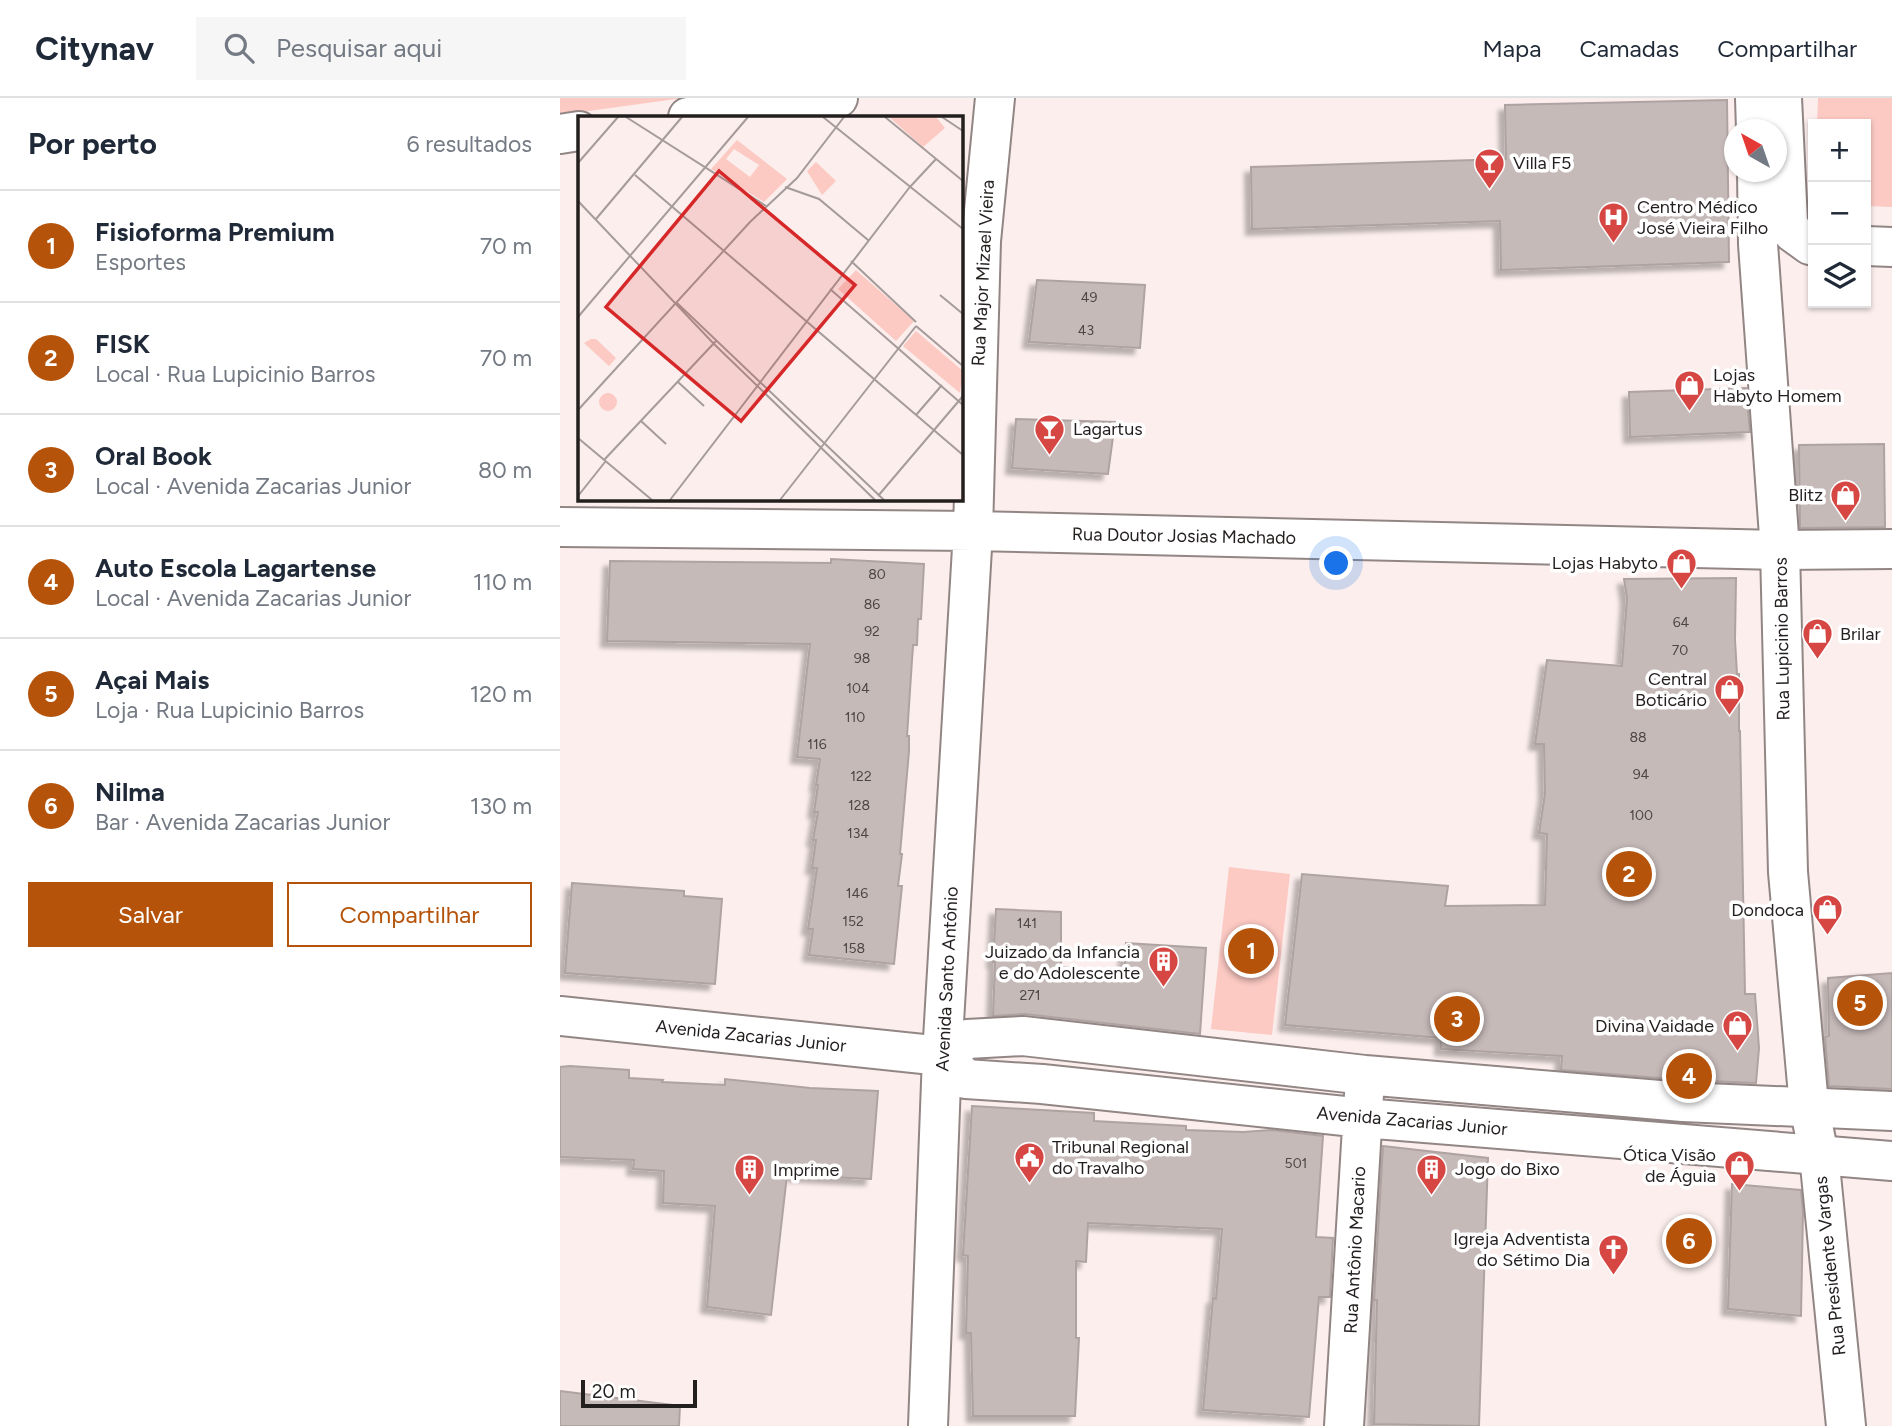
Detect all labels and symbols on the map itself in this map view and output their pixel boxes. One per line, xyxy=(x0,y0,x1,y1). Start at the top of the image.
inset map xyxy=(578,116,962,500)
north arrow xyxy=(1724,119,1787,182)
bar icon: Villa F5 xyxy=(1473,146,1507,190)
place label: Villa F5 xyxy=(1513,152,1571,174)
street label: Rua Major Mizael Vieira xyxy=(967,179,999,367)
place label: Centro Médico José Vieira Filho xyxy=(1637,196,1768,239)
hospital icon: Centro Médico José Vieira Filho xyxy=(1597,200,1631,244)
house number: 49 xyxy=(1081,289,1097,306)
house number: 43 xyxy=(1078,322,1094,339)
place label: Lojas Habyto Homem xyxy=(1713,364,1842,407)
shop icon: Lojas Habyto Homem xyxy=(1673,368,1707,412)
bar icon: Lagartus xyxy=(1033,412,1067,456)
place label: Lagartus xyxy=(1073,418,1143,440)
shop icon: Blitz xyxy=(1829,478,1863,522)
place label: Blitz xyxy=(1788,484,1823,506)
street label: Rua Doutor Josias Machado xyxy=(1072,523,1296,549)
your location xyxy=(1319,546,1353,580)
shop icon: Lojas Habyto xyxy=(1664,546,1698,590)
place label: Lojas Habyto xyxy=(1552,552,1658,574)
street label: Rua Lupicinio Barros xyxy=(1770,557,1794,721)
house number: 80 xyxy=(868,566,886,583)
house number: 86 xyxy=(864,596,880,613)
house number: 64 xyxy=(1673,614,1690,631)
shop icon: Brilar xyxy=(1800,617,1834,661)
house number: 92 xyxy=(864,623,880,640)
place label: Brilar xyxy=(1840,623,1880,645)
house number: 70 xyxy=(1672,642,1688,659)
house number: 98 xyxy=(854,650,870,667)
place label: Central Boticário xyxy=(1635,668,1707,711)
shop icon: Central Boticário xyxy=(1713,672,1747,716)
house number: 104 xyxy=(846,680,870,697)
house number: 110 xyxy=(845,709,865,726)
house number: 88 xyxy=(1629,729,1647,746)
house number: 116 xyxy=(807,736,827,753)
house number: 94 xyxy=(1633,766,1650,783)
house number: 122 xyxy=(850,768,872,785)
house number: 128 xyxy=(848,797,870,814)
house number: 100 xyxy=(1629,807,1653,824)
house number: 134 xyxy=(847,825,869,842)
pin: 2 xyxy=(1606,848,1652,900)
house number: 146 xyxy=(846,885,868,902)
street label: Avenida Santo Antônio xyxy=(931,886,963,1072)
shop icon: Dondoca xyxy=(1810,893,1844,937)
place label: Dondoca xyxy=(1731,899,1804,921)
house number: 152 xyxy=(842,913,864,930)
house number: 141 xyxy=(1017,915,1037,932)
pin: 1 xyxy=(1228,925,1274,977)
house number: 158 xyxy=(843,940,865,957)
place label: Juizado da Infancia e do Adolescente xyxy=(985,941,1140,984)
building icon: Juizado da Infancia e do Adolescente xyxy=(1146,945,1180,989)
pin: 5 xyxy=(1837,977,1883,1029)
house number: 271 xyxy=(1019,987,1041,1004)
pin: 3 xyxy=(1434,993,1480,1045)
shop icon: Divina Vaidade xyxy=(1720,1009,1754,1053)
street label: Avenida Zacarias Junior xyxy=(655,1015,847,1057)
place label: Divina Vaidade xyxy=(1595,1015,1714,1037)
pin: 4 xyxy=(1666,1050,1712,1102)
street label: Avenida Zacarias Junior xyxy=(1316,1102,1508,1140)
place label: Tribunal Regional do Travalho xyxy=(1052,1136,1189,1179)
public building icon: Tribunal Regional do Travalho xyxy=(1012,1140,1046,1184)
place label: Ótica Visão de Águia xyxy=(1623,1144,1716,1187)
shop icon: Ótica Visão de Águia xyxy=(1722,1148,1756,1192)
building icon: Jogo do Bixo xyxy=(1415,1152,1449,1196)
building icon: Imprime xyxy=(733,1153,767,1197)
house number: 501 xyxy=(1285,1155,1307,1172)
place label: Jogo do Bixo xyxy=(1455,1158,1560,1180)
place label: Imprime xyxy=(773,1159,839,1181)
street label: Rua Antônio Macario xyxy=(1340,1166,1370,1334)
street label: Rua Presidente Vargas xyxy=(1810,1175,1850,1357)
pin: 6 xyxy=(1666,1215,1712,1267)
place label: Igreja Adventista do Sétimo Dia xyxy=(1453,1228,1590,1271)
church icon: Igreja Adventista do Sétimo Dia xyxy=(1596,1232,1630,1276)
scale bar xyxy=(581,1377,696,1409)

